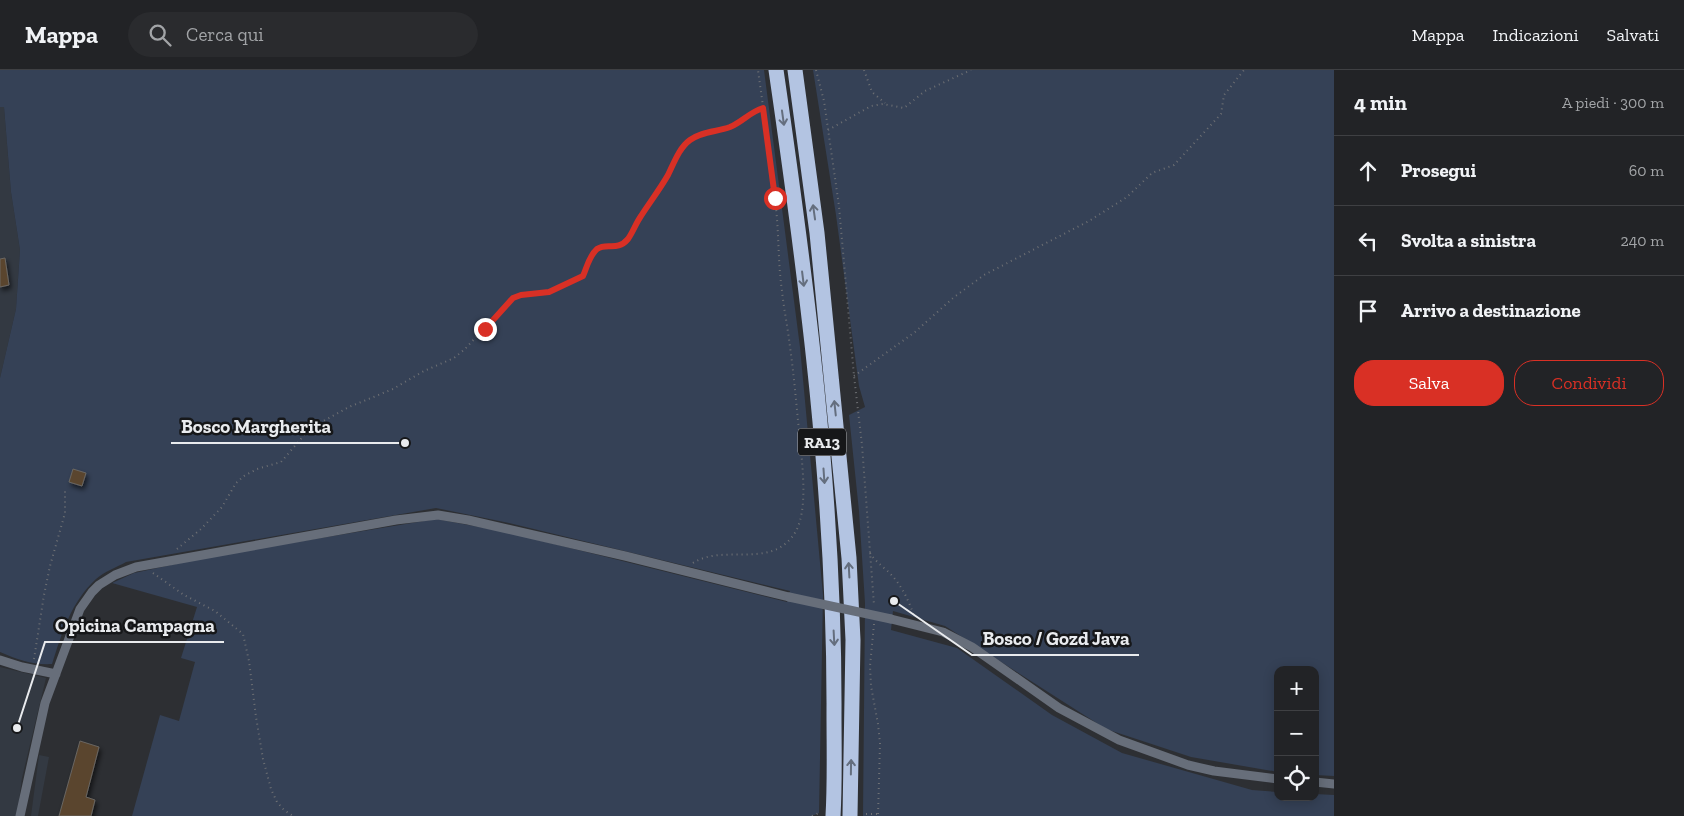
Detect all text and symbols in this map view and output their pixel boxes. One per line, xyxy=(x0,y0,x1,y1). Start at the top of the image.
search box xyxy=(128,12,478,57)
text: Mappa xyxy=(25,20,98,49)
icon: search xyxy=(146,21,174,49)
text: Cerca qui xyxy=(186,23,264,46)
text: Mappa xyxy=(1412,24,1465,46)
text: Indicazioni xyxy=(1493,24,1579,46)
text: Salvati xyxy=(1607,24,1659,46)
text: 4 min xyxy=(1354,90,1407,115)
text: A piedi · 300 m xyxy=(1562,93,1664,112)
one-way arrow xyxy=(778,110,788,126)
icon: ahead xyxy=(1354,157,1382,185)
text: Prosegui xyxy=(1401,159,1476,182)
text: 60 m xyxy=(1629,161,1664,180)
route start xyxy=(764,187,787,210)
one-way arrow xyxy=(809,204,819,220)
icon: left xyxy=(1354,227,1382,255)
text: Svolta a sinistra xyxy=(1401,229,1536,252)
text: 240 m xyxy=(1620,231,1664,250)
one-way arrow xyxy=(798,271,808,287)
icon: arrive xyxy=(1354,297,1382,325)
text: Arrivo a destinazione xyxy=(1401,299,1581,322)
route end xyxy=(474,318,497,341)
button: Salva xyxy=(1354,360,1504,406)
button: Condividi xyxy=(1514,360,1664,406)
one-way arrow xyxy=(830,400,840,416)
callout: Bosco Margherita xyxy=(171,409,341,443)
text: Bosco Margherita xyxy=(181,415,331,438)
road number: RA13 xyxy=(798,428,846,456)
one-way arrow xyxy=(819,468,829,484)
one-way arrow xyxy=(845,562,854,578)
callout: Opicina Campagna xyxy=(45,608,224,642)
text: Opicina Campagna xyxy=(55,614,215,637)
callout: Bosco / Gozd Java xyxy=(972,621,1139,655)
text: Bosco / Gozd Java xyxy=(982,627,1130,650)
one-way arrow xyxy=(829,630,838,646)
map controls xyxy=(1274,666,1319,801)
button: + xyxy=(1274,666,1319,711)
button: − xyxy=(1274,711,1319,756)
button: locate xyxy=(1274,756,1319,801)
one-way arrow xyxy=(846,760,856,776)

